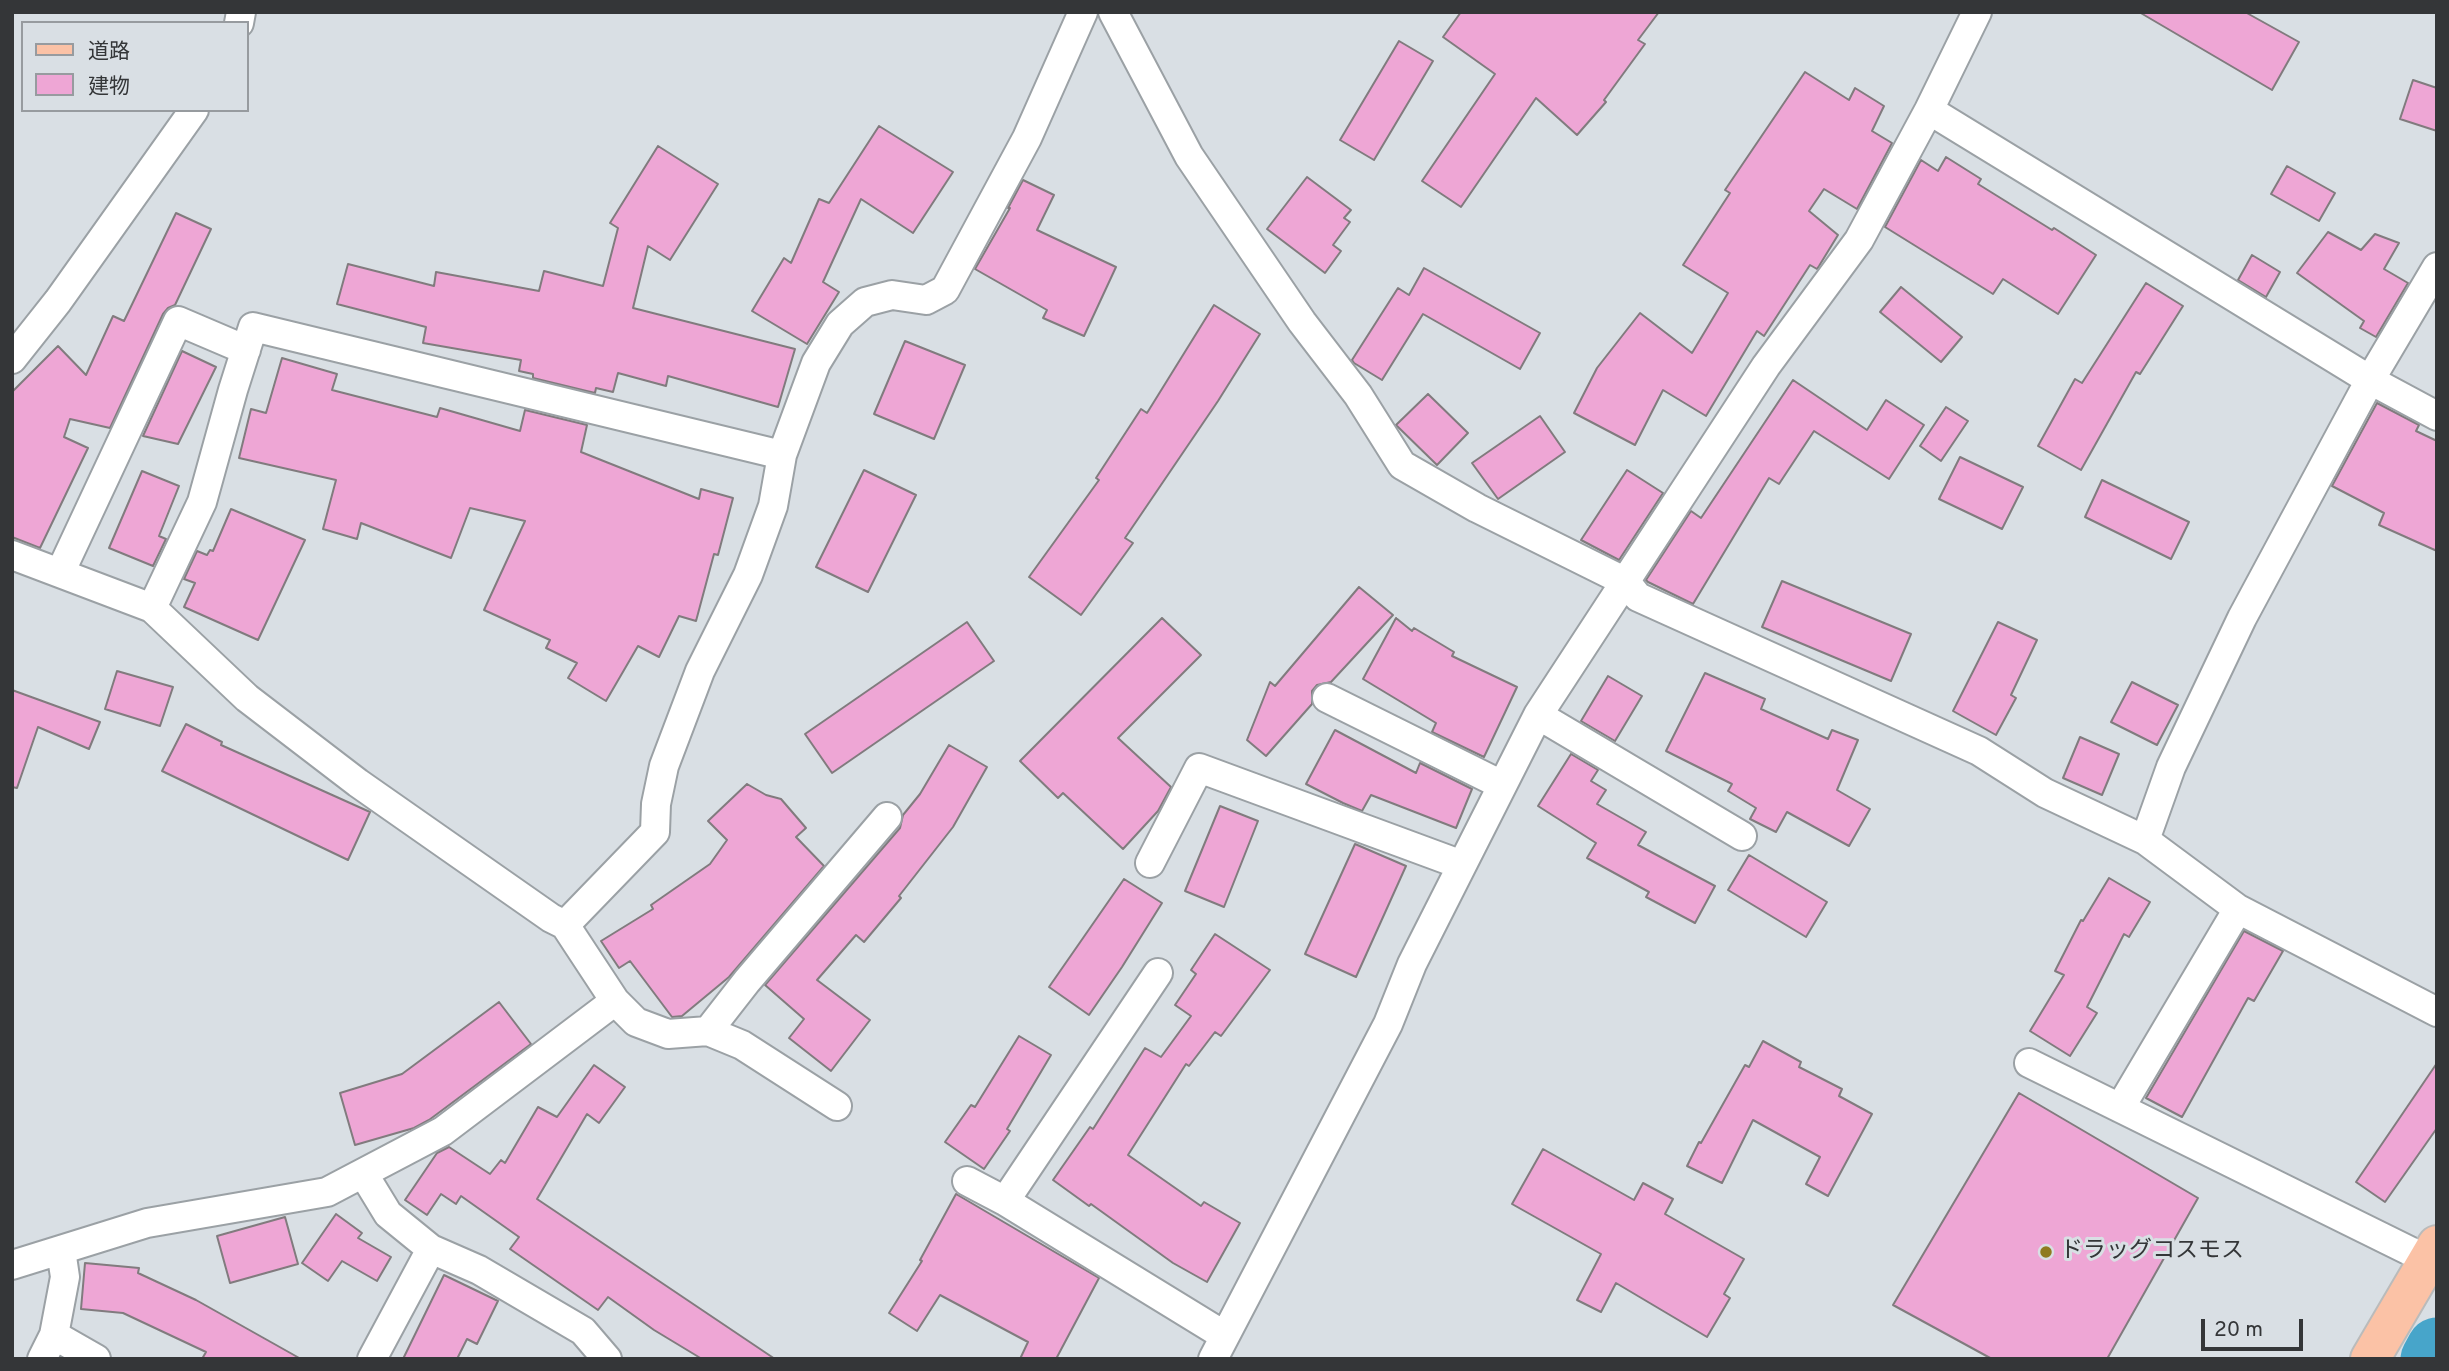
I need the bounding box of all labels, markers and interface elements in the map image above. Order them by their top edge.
legend [21,21,248,112]
text: 道路 [88,39,130,66]
text: 建物 [88,74,130,101]
place label: ドラッグコスモス [2060,1238,2244,1266]
marker: ドラッグコスモス [2038,1244,2054,1260]
scale bar [2204,1304,2306,1348]
text: 20 m [2214,1317,2263,1344]

